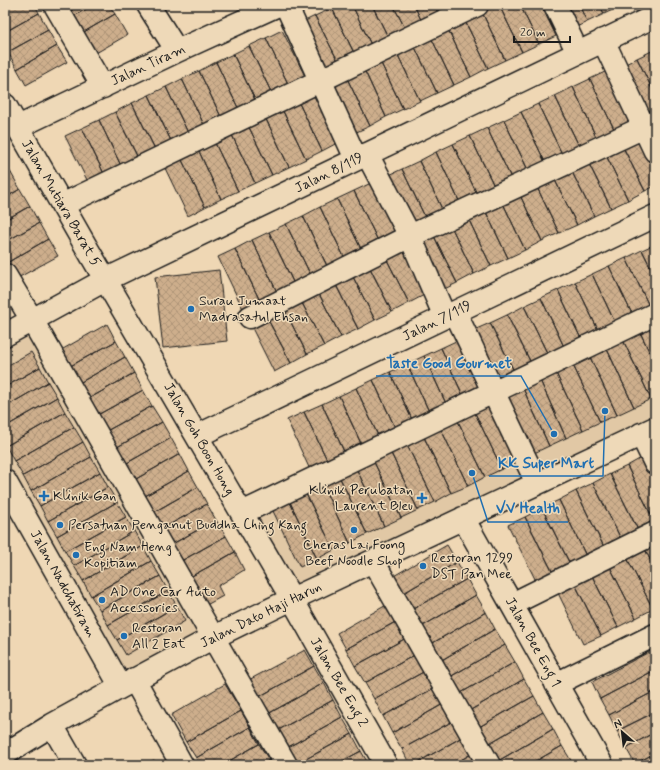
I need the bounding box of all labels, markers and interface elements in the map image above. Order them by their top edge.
scale bar [514,18,570,44]
text: 20 m [520,25,546,41]
street label: Jalan Tiram [108,40,188,90]
street label: Jalan Mutiara Barat 5 [17,136,105,270]
street label: Jalan 8/119 [292,149,366,197]
place label: Surau Jumaat Madrasatul Ehsan [199,292,308,326]
street label: Jalan 7/119 [400,297,474,345]
marker: Surau Jumaat Madrasatul Ehsan [186,304,196,314]
callout: Taste Good Gourmet [376,349,521,376]
text: Taste Good Gourmet [386,354,512,374]
street label: Jalan Goh Boon Hong [159,379,239,499]
callout: KK Super Mart [489,449,603,476]
text: KK Super Mart [498,454,594,474]
place label: Klinik Perubatan Laurent Bleu [309,481,413,515]
place label: Klinik Gan [53,487,116,505]
marker: Klinik Gan [38,490,50,502]
marker: Klinik Perubatan Laurent Bleu [416,492,428,504]
callout: VV Health [488,495,568,522]
text: VV Health [496,499,560,519]
place label: Persatuan Penganut Buddha Ching Kang [68,516,307,536]
marker: Persatuan Penganut Buddha Ching Kang [55,520,65,530]
marker: Cheras Lai Foong Beef Noodle Shop [349,525,359,535]
street label: Jalan Nadchatiram [26,527,100,641]
place label: Cheras Lai Foong Beef Noodle Shop [303,536,405,570]
place label: Eng Nam Heng Kopitiam [84,538,172,572]
place label: Restoran 1299 DST Pan Mee [431,549,513,583]
marker: Eng Nam Heng Kopitiam [71,550,81,560]
marker: Restoran 1299 DST Pan Mee [418,561,428,571]
street label: Jalan Dato Haji Harun [197,578,325,652]
place label: AD One Car Auto Accessories [110,583,216,617]
street label: Jalan Bee Eng 1 [499,594,565,691]
marker: AD One Car Auto Accessories [97,595,107,605]
place label: Restoran All 2 Eat [132,619,186,653]
marker: Restoran All 2 Eat [119,631,129,641]
street label: Jalan Bee Eng 2 [304,634,372,731]
north arrow [602,712,642,752]
text: N [611,716,624,732]

